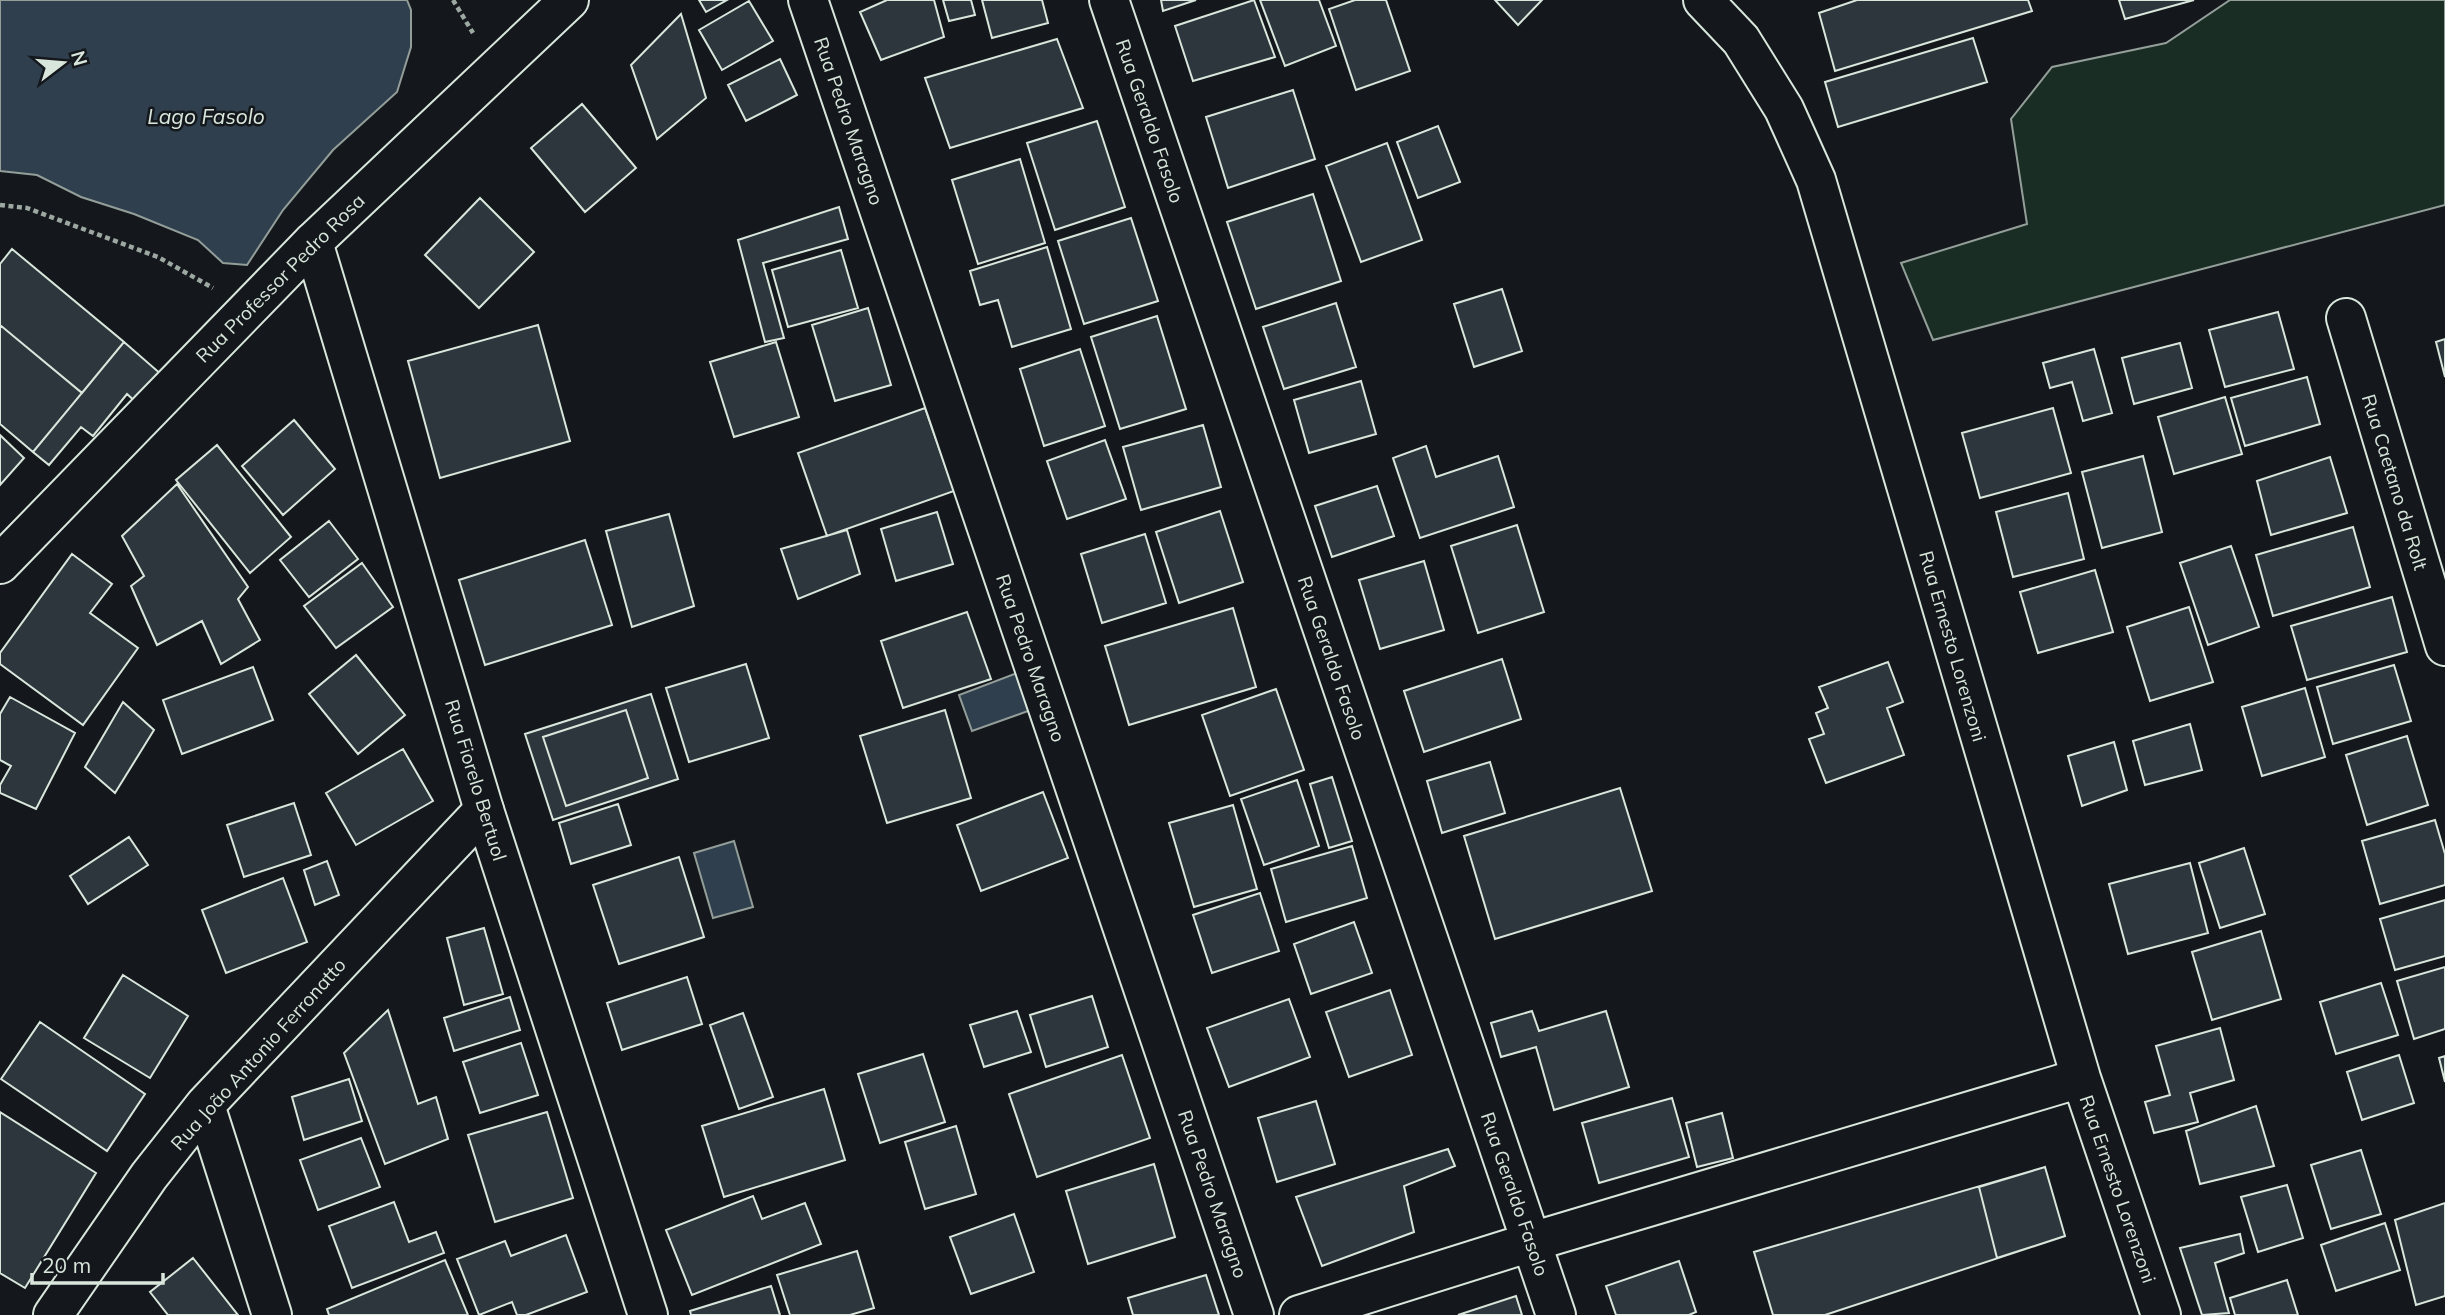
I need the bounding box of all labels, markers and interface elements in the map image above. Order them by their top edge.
north arrow [28,28,98,98]
street label: Rua Pedro Maragno [809,34,889,208]
street label: Rua Geraldo Fasolo [1111,36,1189,206]
text: N [66,48,93,69]
water label: Lago Fasolo [147,103,265,129]
street label: Rua Professor Pedro Rosa [191,189,369,367]
street label: Rua Caetano da Rolt [2357,391,2433,573]
street label: Rua Ernesto Lorenzoni [1914,548,1992,744]
street label: Rua Pedro Maragno [991,571,1071,745]
street label: Rua Geraldo Fasolo [1293,573,1371,743]
street label: Rua Fiorelo Bertuol [440,696,512,864]
street label: Rua João Antonio Ferronatto [165,953,351,1155]
street label: Rua Ernesto Lorenzoni [2075,1092,2161,1286]
street label: Rua Pedro Maragno [1173,1107,1253,1281]
street label: Rua Geraldo Fasolo [1476,1109,1554,1279]
scale bar [32,1242,163,1286]
text: 20 m [42,1252,91,1278]

